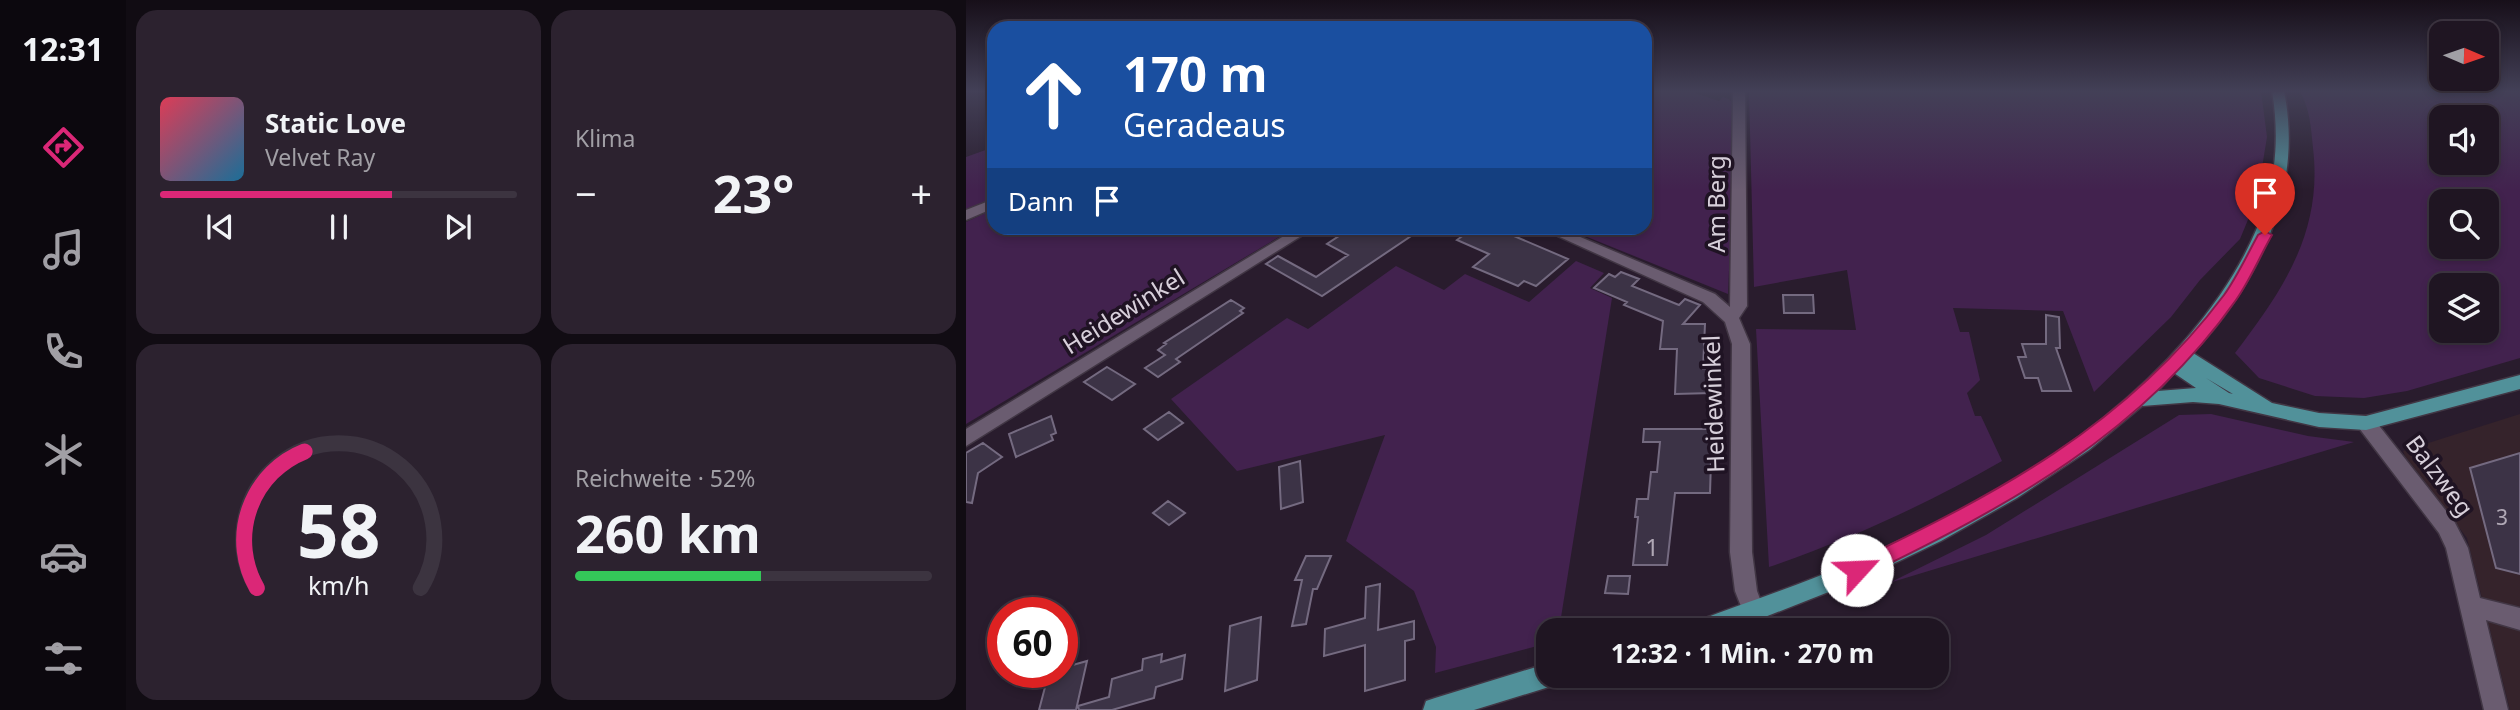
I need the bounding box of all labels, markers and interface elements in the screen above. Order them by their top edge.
north arrow [2429,21,2499,91]
map controls [2429,21,2499,343]
text: 12:31 [22,27,104,70]
text: 170 m [1123,40,1268,106]
icon: ahead [1008,49,1099,140]
text: Geradeaus [1123,103,1286,146]
text: Static Love [265,105,406,141]
button: sound [2429,105,2499,175]
text: Klima [575,122,636,154]
icon: directions [39,123,88,172]
text: Velvet Ray [265,141,375,173]
street label: Am Berg [1699,155,1732,253]
text: 23° [713,157,794,228]
pin [2235,163,2295,235]
text: − [575,167,597,219]
text: + [910,167,932,219]
icon: arrive [2246,174,2284,212]
icon: arrive [1088,182,1126,220]
text: Dann [1008,183,1074,219]
button: search [2429,189,2499,259]
icon: previous [201,208,239,246]
icon: pause [320,208,358,246]
icon: next [439,208,477,246]
icon: music [39,225,88,274]
street label: Heidewinkel [1056,260,1190,361]
button: layers [2429,273,2499,343]
icon: phone [39,327,88,376]
street label: Heidewinkel [1694,335,1731,473]
street label: Balzweg [2399,428,2482,522]
icon: climate [39,430,88,479]
text: Reichweite · 52% [575,462,755,494]
text: 58 [297,480,380,579]
text: 260 km [575,497,761,568]
house number: 3 [2496,503,2508,531]
house number: 1 [1645,530,1659,563]
icon: car [39,532,88,581]
position arrow [1820,533,1894,607]
text: km/h [308,568,369,602]
speed limit sign: 60 [987,597,1078,688]
icon: filters [39,634,88,683]
text: 12:32 · 1 Min. · 270 m [1611,635,1874,671]

